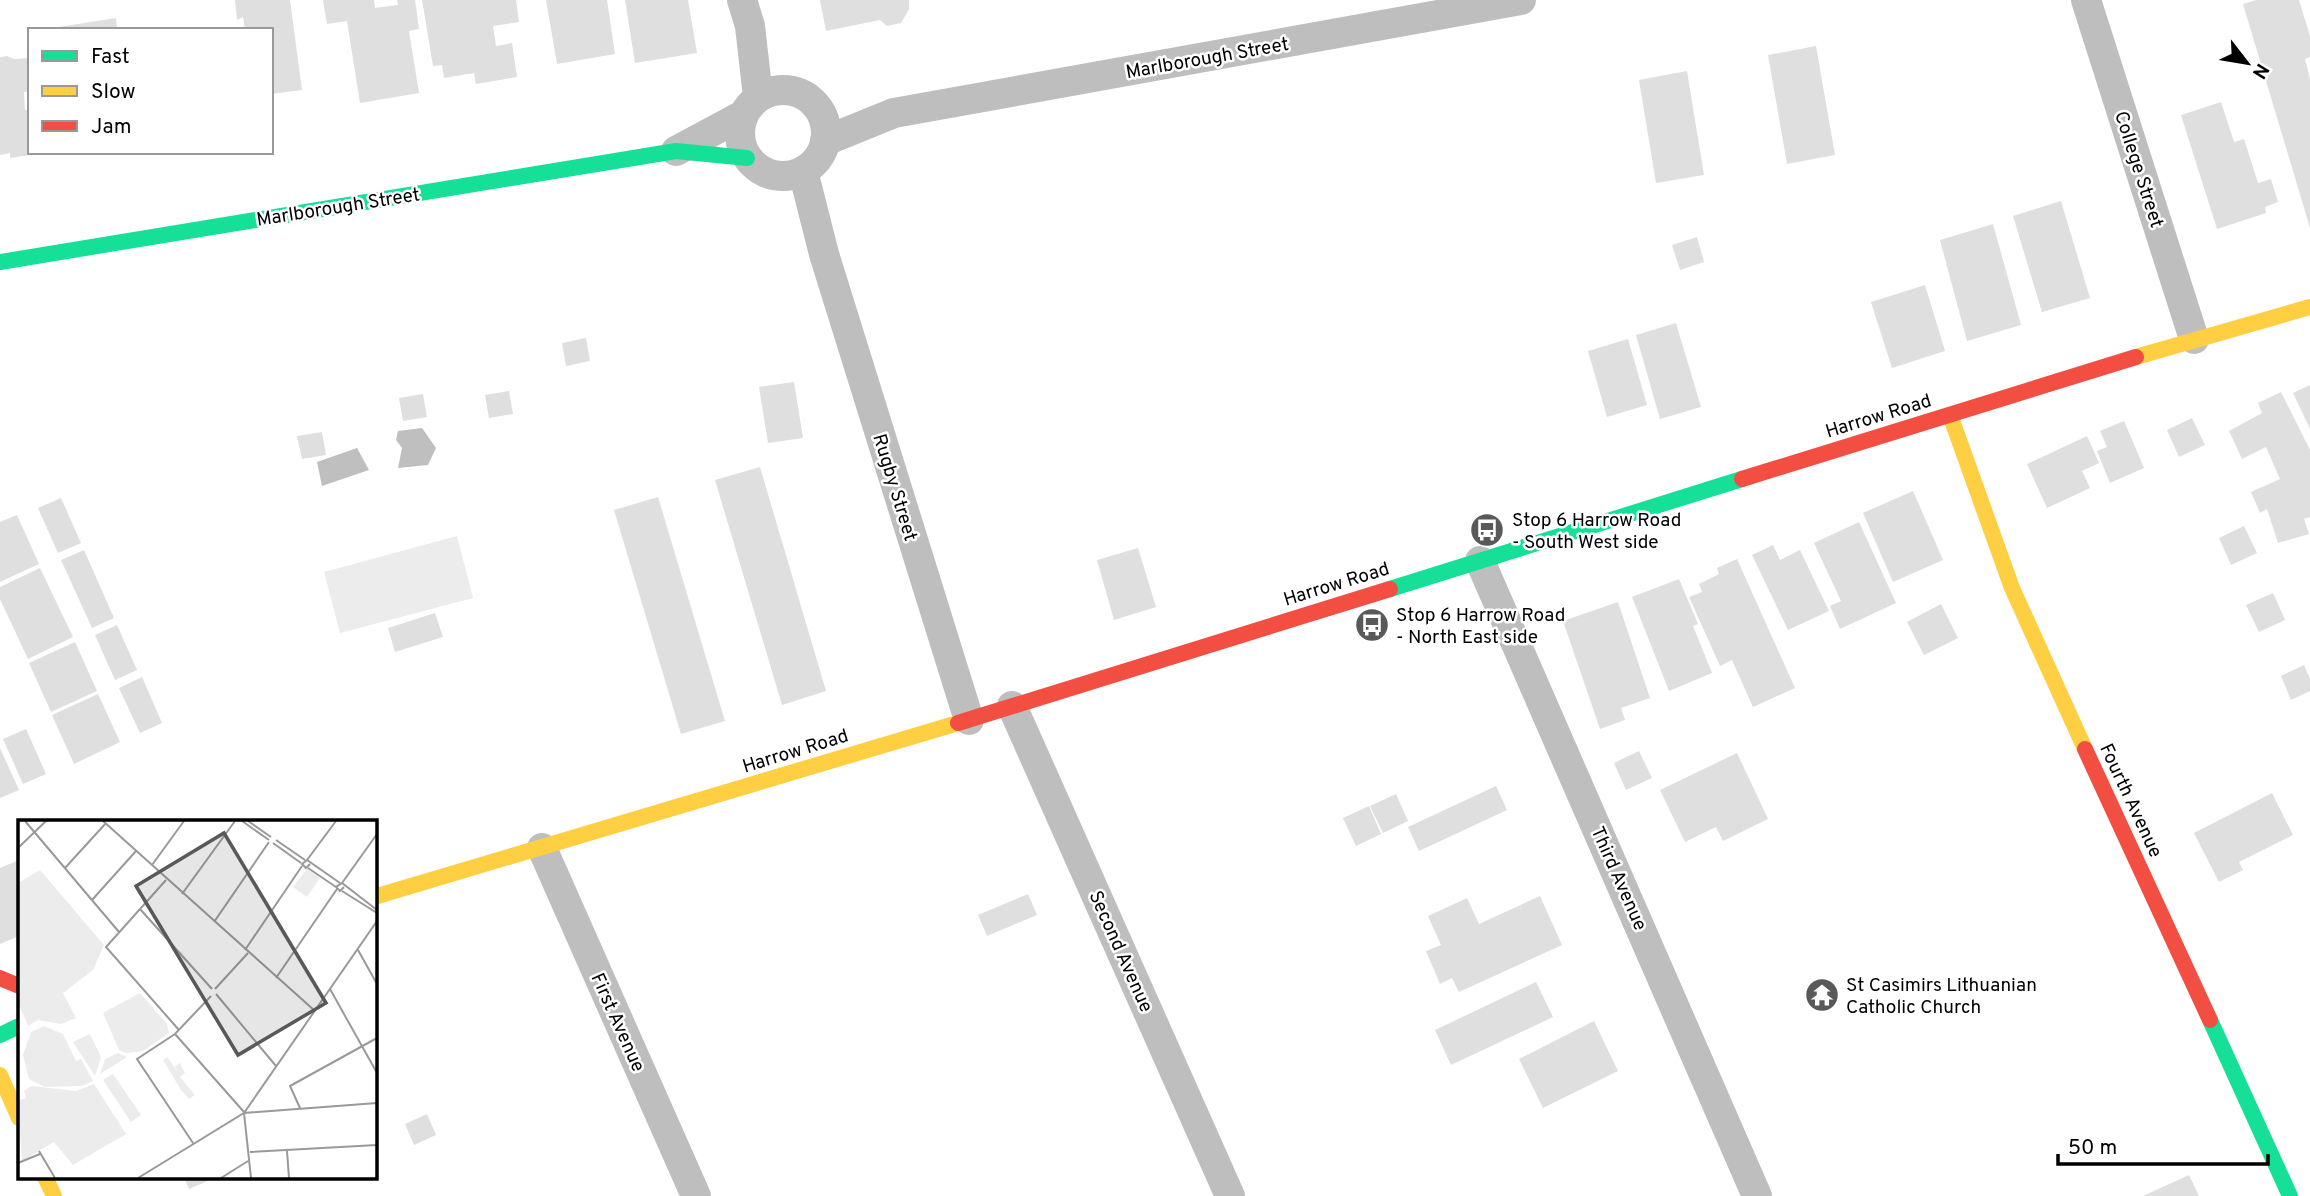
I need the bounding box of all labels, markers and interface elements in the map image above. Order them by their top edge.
legend [28,28,273,154]
north arrow [2212,28,2282,98]
street label: Marlborough Street [1124,33,1291,85]
text: Fast [91,44,130,71]
text: N [2246,59,2274,83]
text: Slow [91,79,136,106]
street label: College Street [2108,108,2168,231]
text: Jam [91,114,132,141]
street label: Marlborough Street [255,183,422,233]
street label: Harrow Road [1823,389,1935,444]
street label: Rugby Street [866,431,922,544]
place label: Stop 6 Harrow Road - South West side [1512,509,1681,555]
bus stop icon: Stop 6 Harrow Road - South West side [1468,511,1506,549]
street label: Harrow Road [1281,557,1393,612]
place label: Stop 6 Harrow Road - North East side [1396,604,1565,650]
bus stop icon: Stop 6 Harrow Road - North East side [1353,606,1391,644]
street label: Harrow Road [740,724,852,779]
street label: Fourth Avenue [2093,740,2167,862]
inset map [18,820,376,1178]
street label: Third Avenue [1585,823,1652,935]
street label: Second Avenue [1083,887,1158,1016]
street label: First Avenue [585,970,650,1076]
place label: St Casimirs Lithuanian Catholic Church [1846,974,2037,1020]
temple icon: St Casimirs Lithuanian Catholic Church [1803,976,1841,1014]
scale bar [2058,1122,2268,1166]
text: 50 m [2068,1135,2117,1162]

